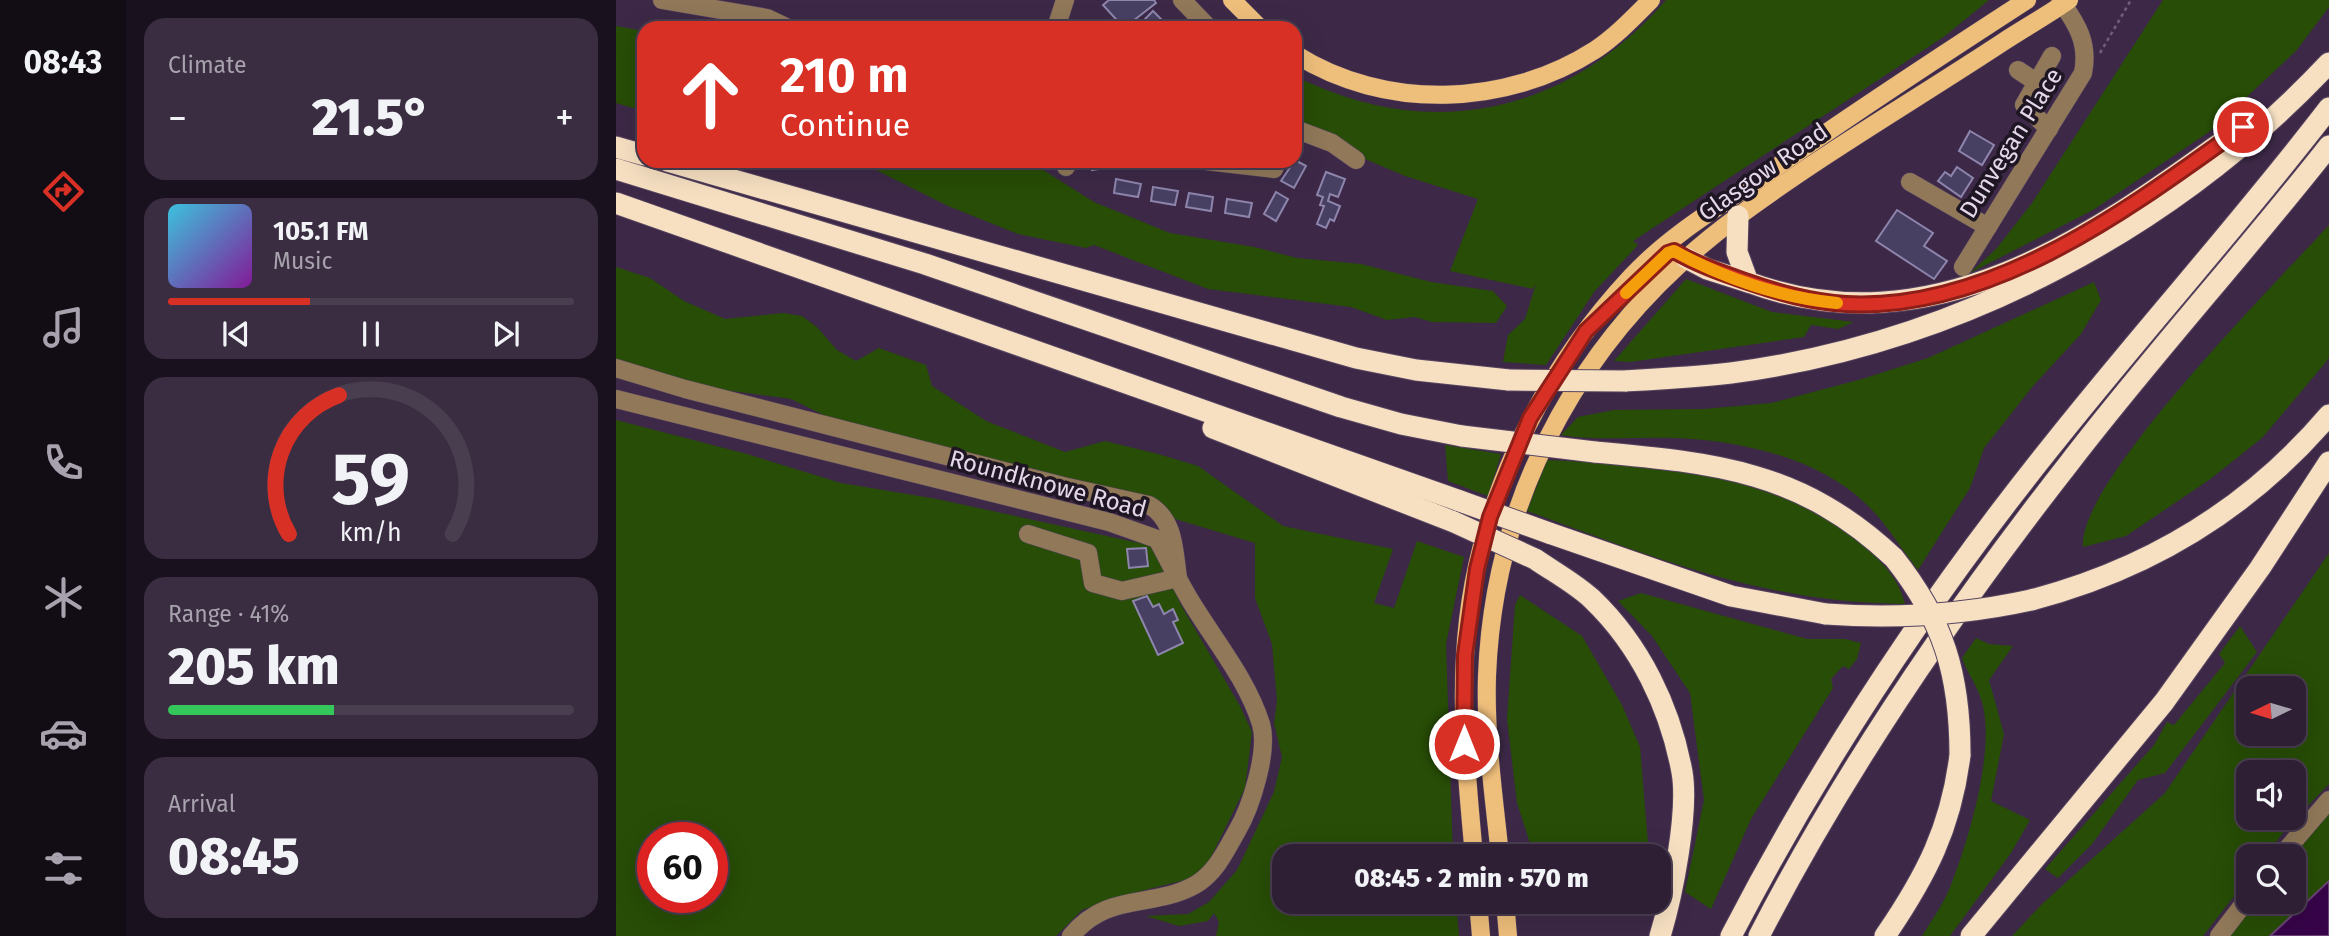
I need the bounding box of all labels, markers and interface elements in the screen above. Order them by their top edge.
text: 08:43 [23,43,103,81]
text: 210 m [780,46,909,105]
icon: ahead [665,49,756,140]
text: Climate [168,51,247,79]
street label: Dunvegan Place [1954,63,2068,223]
text: 21.5° [312,86,430,149]
text: − [168,95,187,141]
text: + [555,95,574,141]
pin [2213,97,2273,157]
text: Continue [780,106,910,144]
icon: arrive [2224,108,2262,146]
street label: Glasgow Road [1693,117,1833,227]
icon: directions [39,167,88,216]
text: 105.1 FM [273,216,369,247]
text: Music [273,247,333,275]
icon: music [39,303,88,352]
icon: previous [217,315,255,353]
icon: pause [352,315,390,353]
icon: next [487,315,525,353]
text: 59 [332,436,410,523]
icon: phone [39,438,88,487]
street label: Roundknowe Road [946,444,1150,524]
text: km/h [340,518,402,548]
icon: climate [39,573,88,622]
text: Range · 41% [168,600,289,628]
text: 205 km [168,635,339,698]
north arrow [2236,676,2306,746]
map controls [2236,676,2306,914]
position arrow [1427,707,1501,781]
icon: car [39,709,88,758]
button: sound [2236,760,2306,830]
text: Arrival [168,790,235,818]
speed limit sign: 60 [637,822,728,913]
text: 08:45 [168,825,300,888]
icon: filters [39,844,88,893]
button: search [2236,844,2306,914]
text: 08:45 · 2 min · 570 m [1354,863,1589,894]

